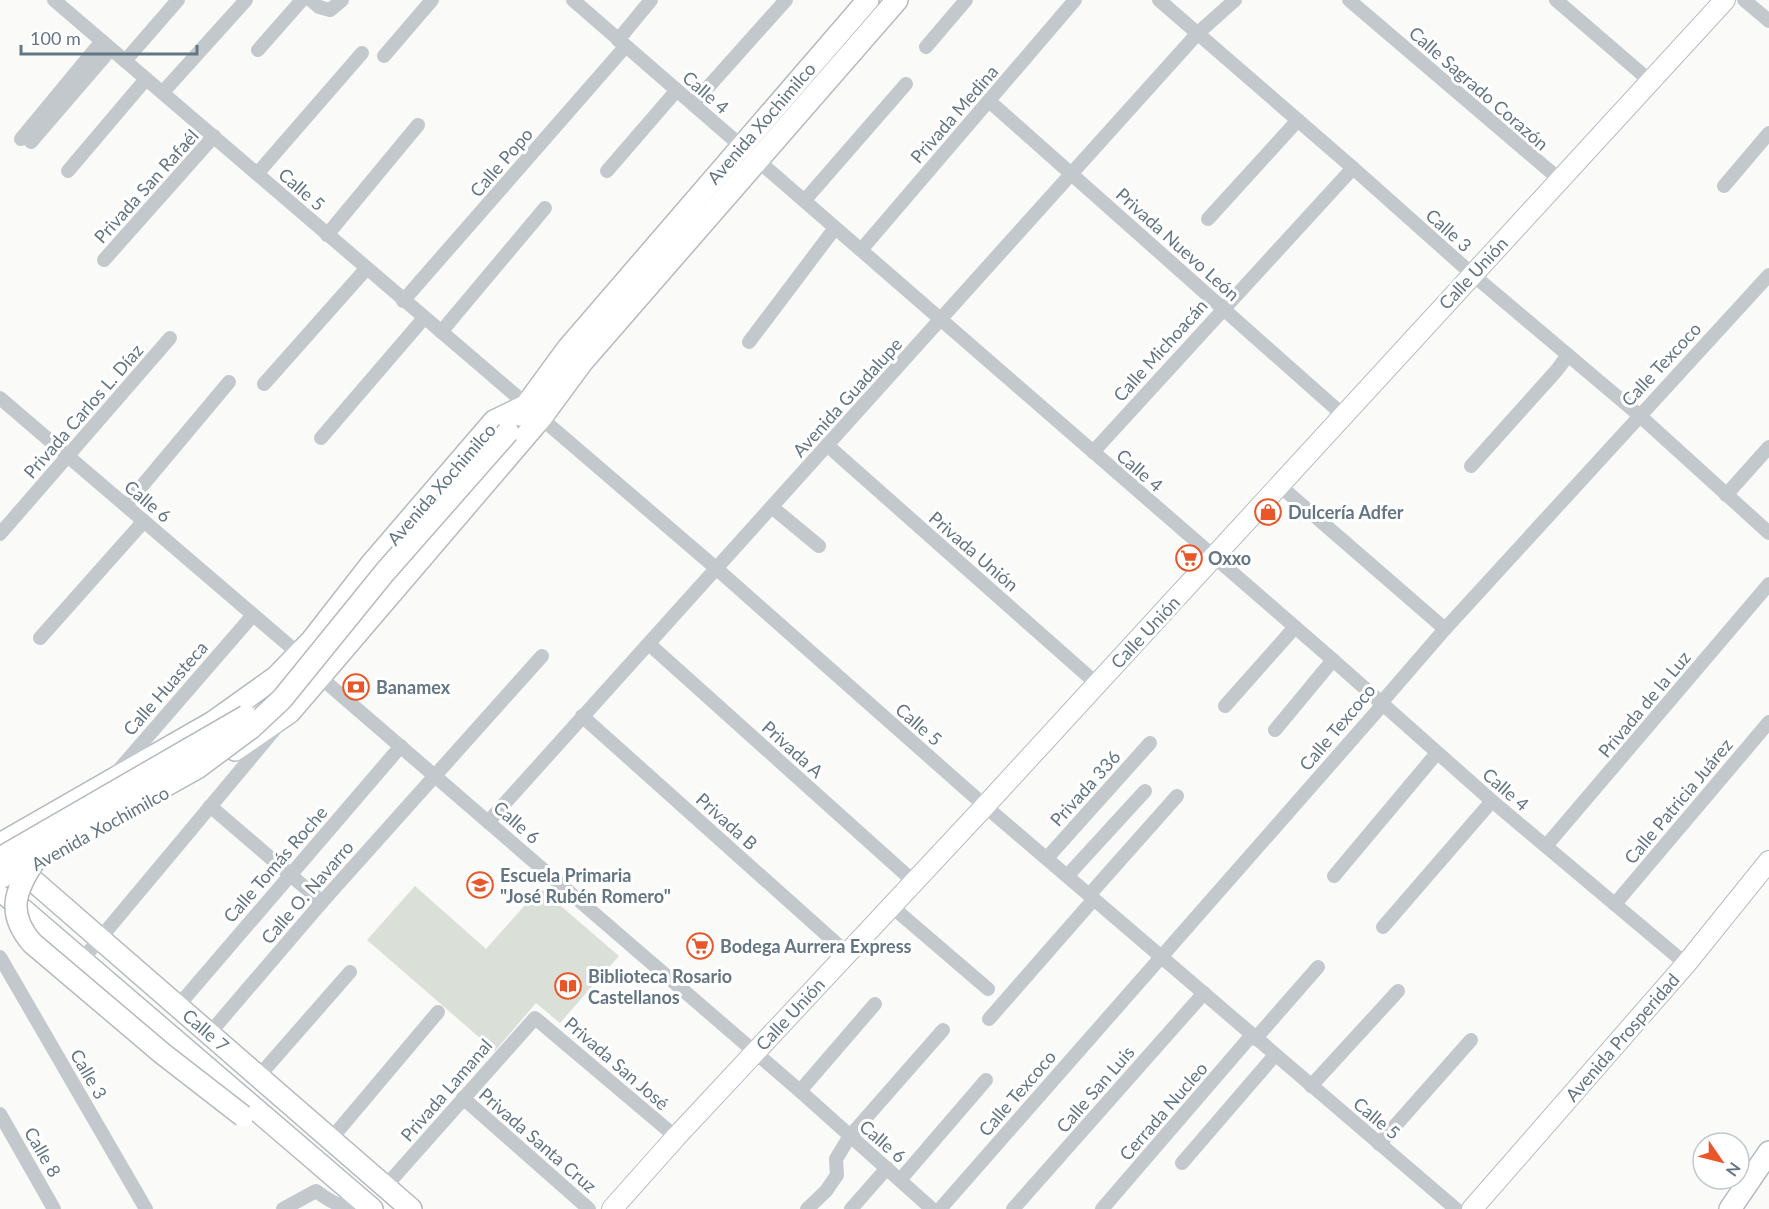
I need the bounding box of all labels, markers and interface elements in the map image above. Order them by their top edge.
scale bar [21,18,196,56]
street label: Calle Sagrado Corazón [1405,22,1553,154]
text: 100 m [30,27,81,49]
street label: Avenida Xochimilco [702,58,820,188]
street label: Privada Medina [906,61,1002,167]
street label: Calle 4 [678,66,734,118]
street label: Calle Popo [465,123,537,201]
street label: Privada San Rafaél [89,125,203,247]
street label: Calle 5 [274,163,330,215]
street label: Privada Nuevo León [1112,183,1244,305]
street label: Calle 3 [1422,204,1476,256]
street label: Calle Unión [1434,232,1512,314]
street label: Calle Michoacán [1108,294,1212,406]
street label: Calle Texcoco [1617,317,1705,411]
street label: Avenida Guadalupe [788,333,906,461]
street label: Privada Carlos L. Díaz [19,339,147,483]
street label: Avenida Xochimilco [382,419,500,549]
street label: Calle 4 [1112,444,1168,496]
street label: Calle 6 [120,475,176,527]
shop icon: Dulcería Adfer [1253,497,1283,527]
place label: Dulcería Adfer [1288,501,1404,523]
street label: Privada Unión [925,506,1023,596]
supermarket icon: Oxxo [1174,543,1204,573]
place label: Oxxo [1208,547,1251,569]
street label: Calle Unión [1106,591,1184,673]
street label: Calle Huasteca [118,636,212,740]
street label: Privada de la Luz [1593,646,1695,762]
bank icon: Banamex [341,672,371,702]
place label: Banamex [376,676,451,698]
street label: Calle Texcoco [1294,679,1380,775]
street label: Calle 5 [891,698,947,750]
street label: Privada A [758,716,829,783]
street label: Calle Patricia Juárez [1619,734,1737,868]
street label: Privada 336 [1045,746,1125,830]
street label: Calle 4 [1478,763,1534,815]
street label: Avenida Xochimilco [27,781,173,875]
street label: Privada B [692,788,762,854]
street label: Calle 6 [489,796,545,848]
street label: Calle Tomás Roche [219,801,331,927]
street label: Calle O. Navarro [256,836,358,948]
place label: Escuela Primaria "José Rubén Romero" [500,864,671,907]
school or university icon: Escuela Primaria "José Rubén Romero" [465,870,495,900]
supermarket icon: Bodega Aurrera Express [685,931,715,961]
place label: Bodega Aurrera Express [720,935,912,957]
place label: Biblioteca Rosario Castellanos [588,965,732,1008]
street label: Avenida Prosperidad [1560,968,1684,1106]
library icon: Biblioteca Rosario Castellanos [553,971,583,1001]
street label: Calle Unión [751,973,829,1055]
street label: Calle 7 [178,1004,234,1056]
street label: Privada San José [560,1012,674,1114]
street label: Privada Lamanal [396,1034,496,1146]
street label: Calle San Luis [1051,1041,1139,1137]
street label: Calle 3 [66,1045,112,1103]
street label: Calle Texcoco [974,1046,1060,1140]
street label: Cerrada Nucleo [1114,1057,1212,1165]
street label: Privada Santa Cruz [475,1083,601,1197]
street label: Calle 5 [1349,1092,1405,1144]
street label: Calle 6 [855,1115,911,1167]
street label: Calle 8 [20,1123,66,1181]
north arrow [1691,1131,1751,1191]
text: N [1722,1159,1745,1180]

